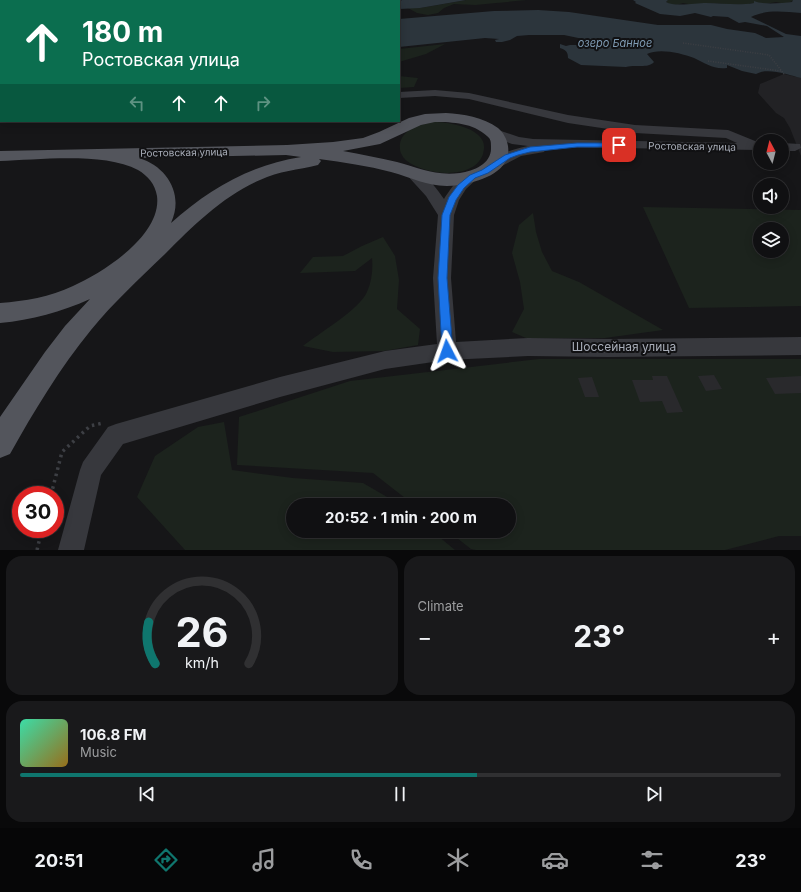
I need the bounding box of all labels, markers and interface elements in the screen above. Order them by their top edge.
text: 180 m [82,15,163,49]
icon: ahead [16,16,68,68]
water label: озеро Банное [578,36,652,50]
text: Ростовская улица [82,49,240,70]
icon: left [126,92,148,114]
icon: ahead [168,92,190,114]
icon: ahead [210,92,232,114]
icon: right [252,92,274,114]
pin [602,128,636,162]
icon: arrive [608,134,630,156]
north arrow [753,134,789,170]
map controls [753,134,789,258]
street label: Ростовская улица [648,139,736,153]
street label: Ростовская улица [140,145,228,159]
button: sound [753,178,789,214]
button: layers [753,222,789,258]
position arrow [426,330,468,372]
street label: Шоссейная улица [572,339,676,354]
speed limit sign: 30 [12,486,64,538]
text: 20:52 · 1 min · 200 m [325,508,477,527]
text: Climate [418,598,464,614]
text: 26 [175,606,228,656]
text: 23° [573,618,625,654]
text: − [418,624,432,650]
text: + [766,624,781,650]
text: km/h [185,653,219,670]
text: 106.8 FM [80,725,147,744]
text: Music [80,744,117,760]
icon: previous [136,783,158,805]
icon: pause [389,783,411,805]
icon: next [643,783,665,805]
icon: directions [152,846,180,874]
icon: music [250,846,278,874]
icon: phone [347,846,375,874]
icon: climate [444,846,472,874]
icon: car [541,846,569,874]
icon: filters [638,846,666,874]
text: 20:51 [35,850,83,871]
text: 23° [735,850,766,871]

